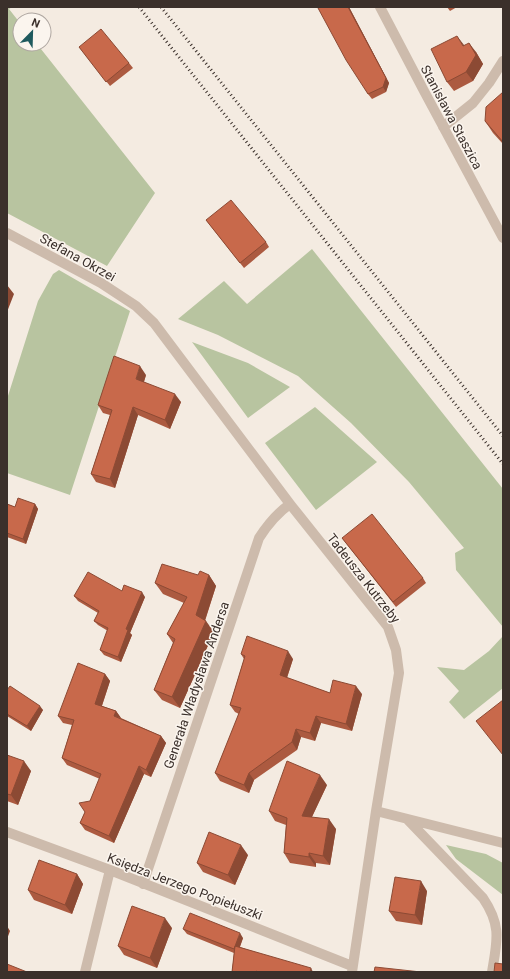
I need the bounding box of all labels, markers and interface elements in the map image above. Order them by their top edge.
north arrow [12,12,52,52]
text: N [30,16,42,31]
street label: Stanisława Staszica [418,63,485,172]
street label: Stefana Okrzei [37,230,118,284]
street label: Tadeusza Kutrzeby [324,531,403,626]
street label: Generała Władysława Andersa [161,600,232,771]
street label: Księdza Jerzego Popiełuszki [105,850,265,923]

